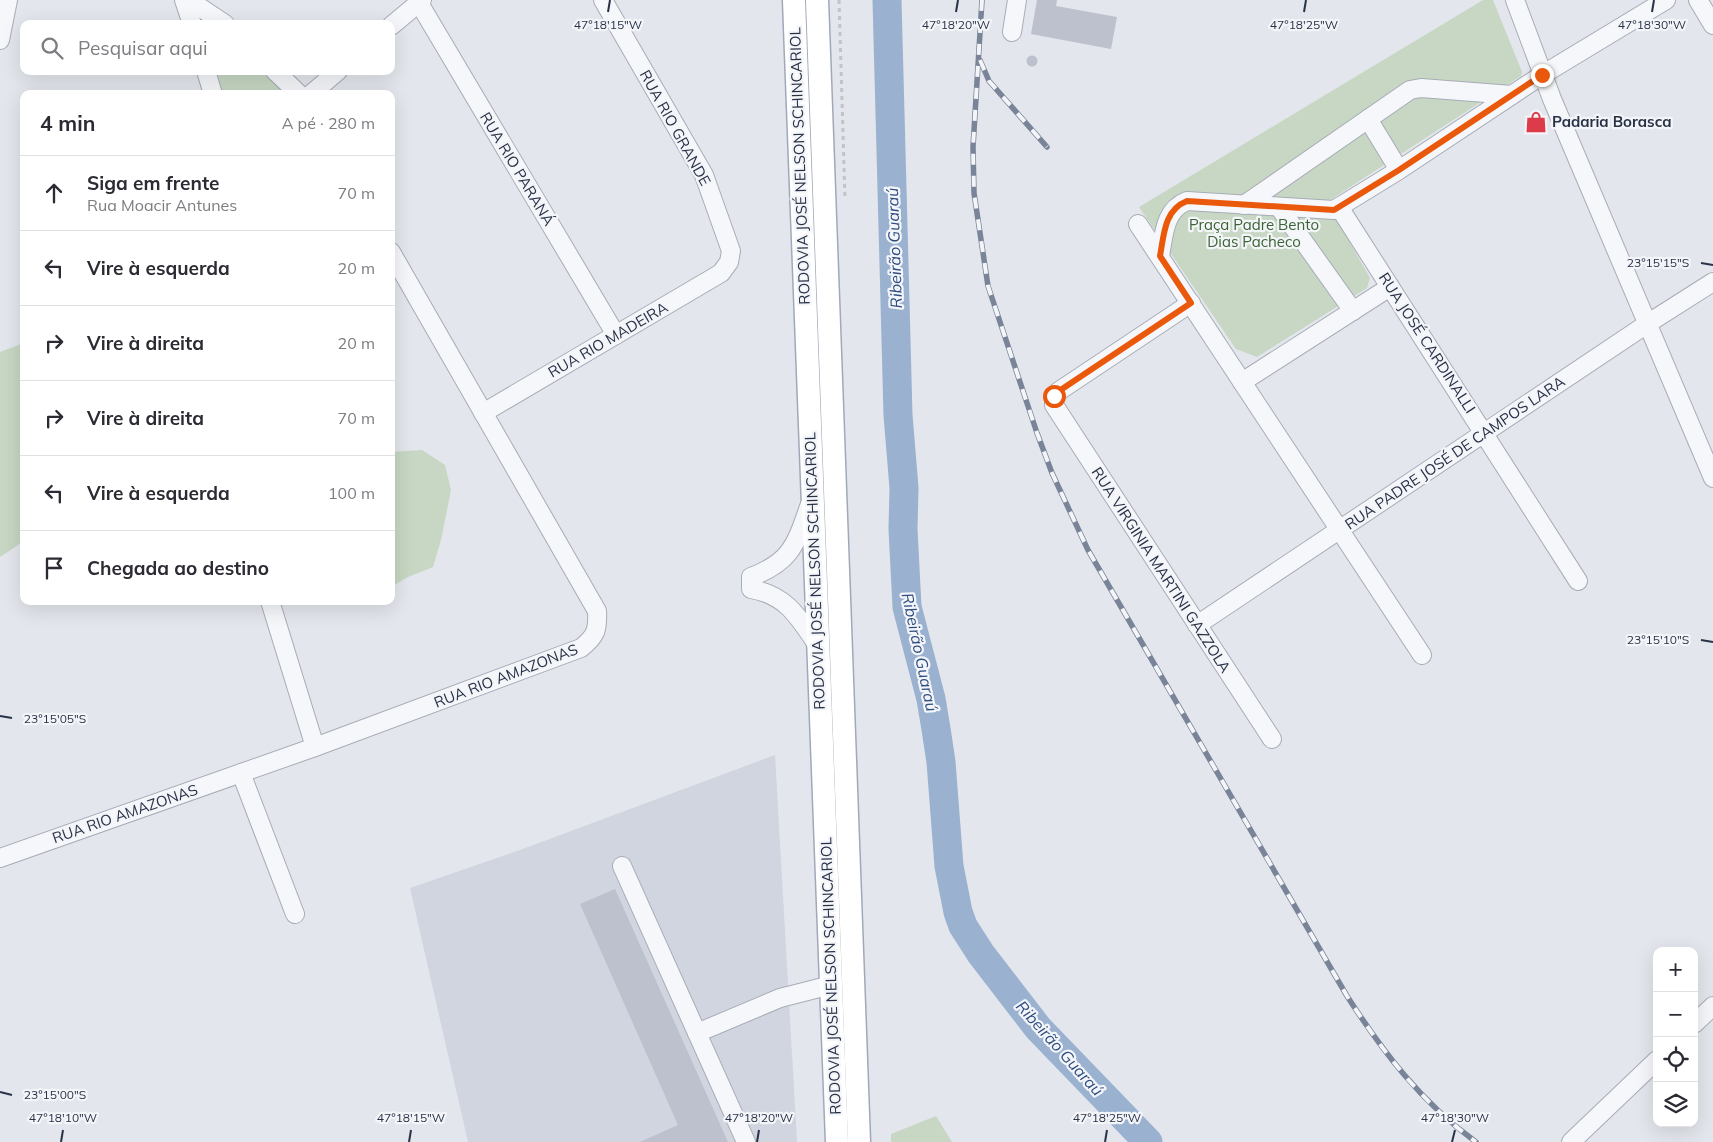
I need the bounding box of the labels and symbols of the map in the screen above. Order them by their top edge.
text: 47°18'15"W [574,17,642,32]
text: 47°18'20"W [922,17,990,32]
text: 47°18'25"W [1270,17,1338,32]
text: 47°18'30"W [1618,17,1686,32]
street label: RODOVIA JOSÉ NELSON SCHINCARIOL [785,27,814,305]
route end [1531,64,1554,87]
street label: RUA RIO GRANDE [636,67,715,189]
street label: RUA RIO PARANÁ [476,109,559,229]
shop icon: Padaria Borasca [1523,109,1549,135]
place label: Padaria Borasca [1552,112,1671,131]
water label: Ribeirão Guaraú [882,187,906,309]
park label: Praça Padre Bento Dias Pacheco [1189,215,1319,251]
text: 23°15'15"S [1627,255,1689,270]
street label: RUA JOSÉ CARDINALLI [1375,269,1480,417]
street label: RUA RIO MADEIRA [545,298,671,382]
street label: RUA PADRE JOSÉ DE CAMPOS LARA [1341,372,1568,534]
route start [1043,385,1066,408]
street label: RODOVIA JOSÉ NELSON SCHINCARIOL [800,432,829,710]
street label: RUA VIRGINIA MARTINI GAZZOLA [1088,463,1235,676]
water label: Ribeirão Guaraú [898,591,942,713]
text: 23°15'10"S [1627,632,1689,647]
street label: RUA RIO AMAZONAS [431,639,580,712]
text: 23°15'05"S [24,711,86,726]
street label: RUA RIO AMAZONAS [50,780,200,847]
street label: RODOVIA JOSÉ NELSON SCHINCARIOL [816,837,845,1115]
water label: Ribeirão Guaraú [1012,996,1108,1100]
text: 23°15'00"S [24,1087,86,1102]
text: 47°18'10"W [29,1110,97,1125]
text: 47°18'15"W [377,1110,445,1125]
text: 47°18'20"W [725,1110,793,1125]
text: 47°18'25"W [1073,1110,1141,1125]
text: 47°18'30"W [1421,1110,1489,1125]

